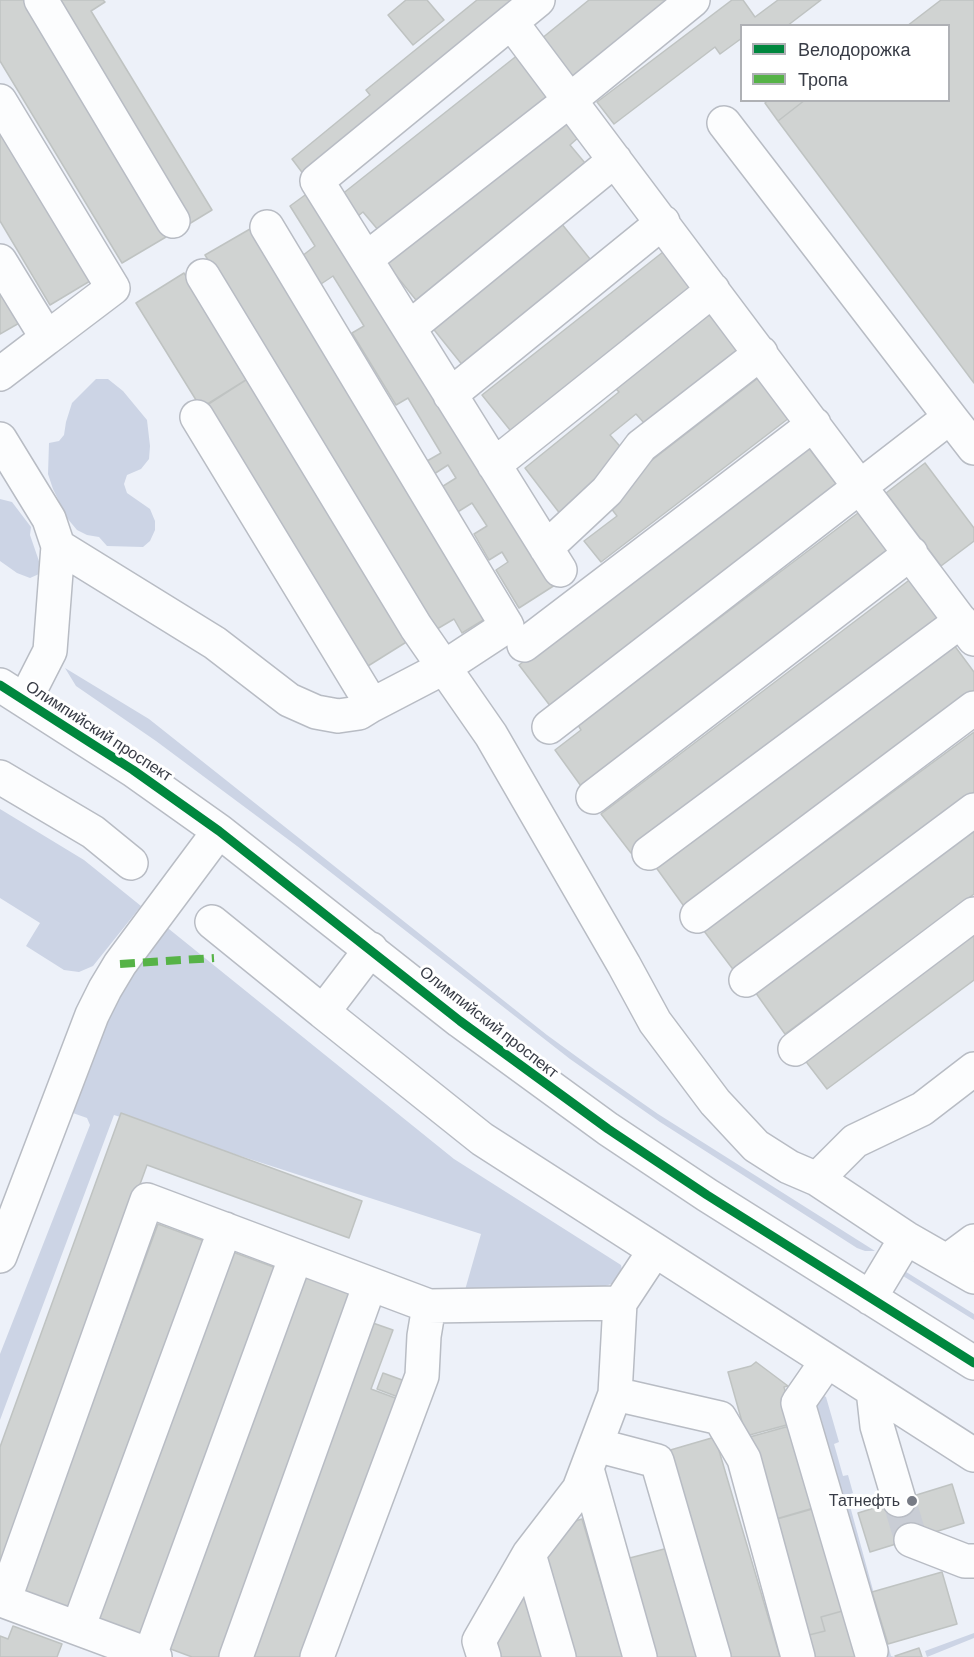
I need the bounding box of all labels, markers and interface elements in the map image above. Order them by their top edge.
legend [740,24,950,102]
text: Велодорожка [798,38,910,60]
text: Тропа [798,68,848,90]
street label: Олимпийский проспект [22,676,176,786]
street label: Олимпийский проспект [416,962,562,1082]
place label: Татнефть [829,1491,900,1511]
marker: Татнефть [905,1494,919,1508]

